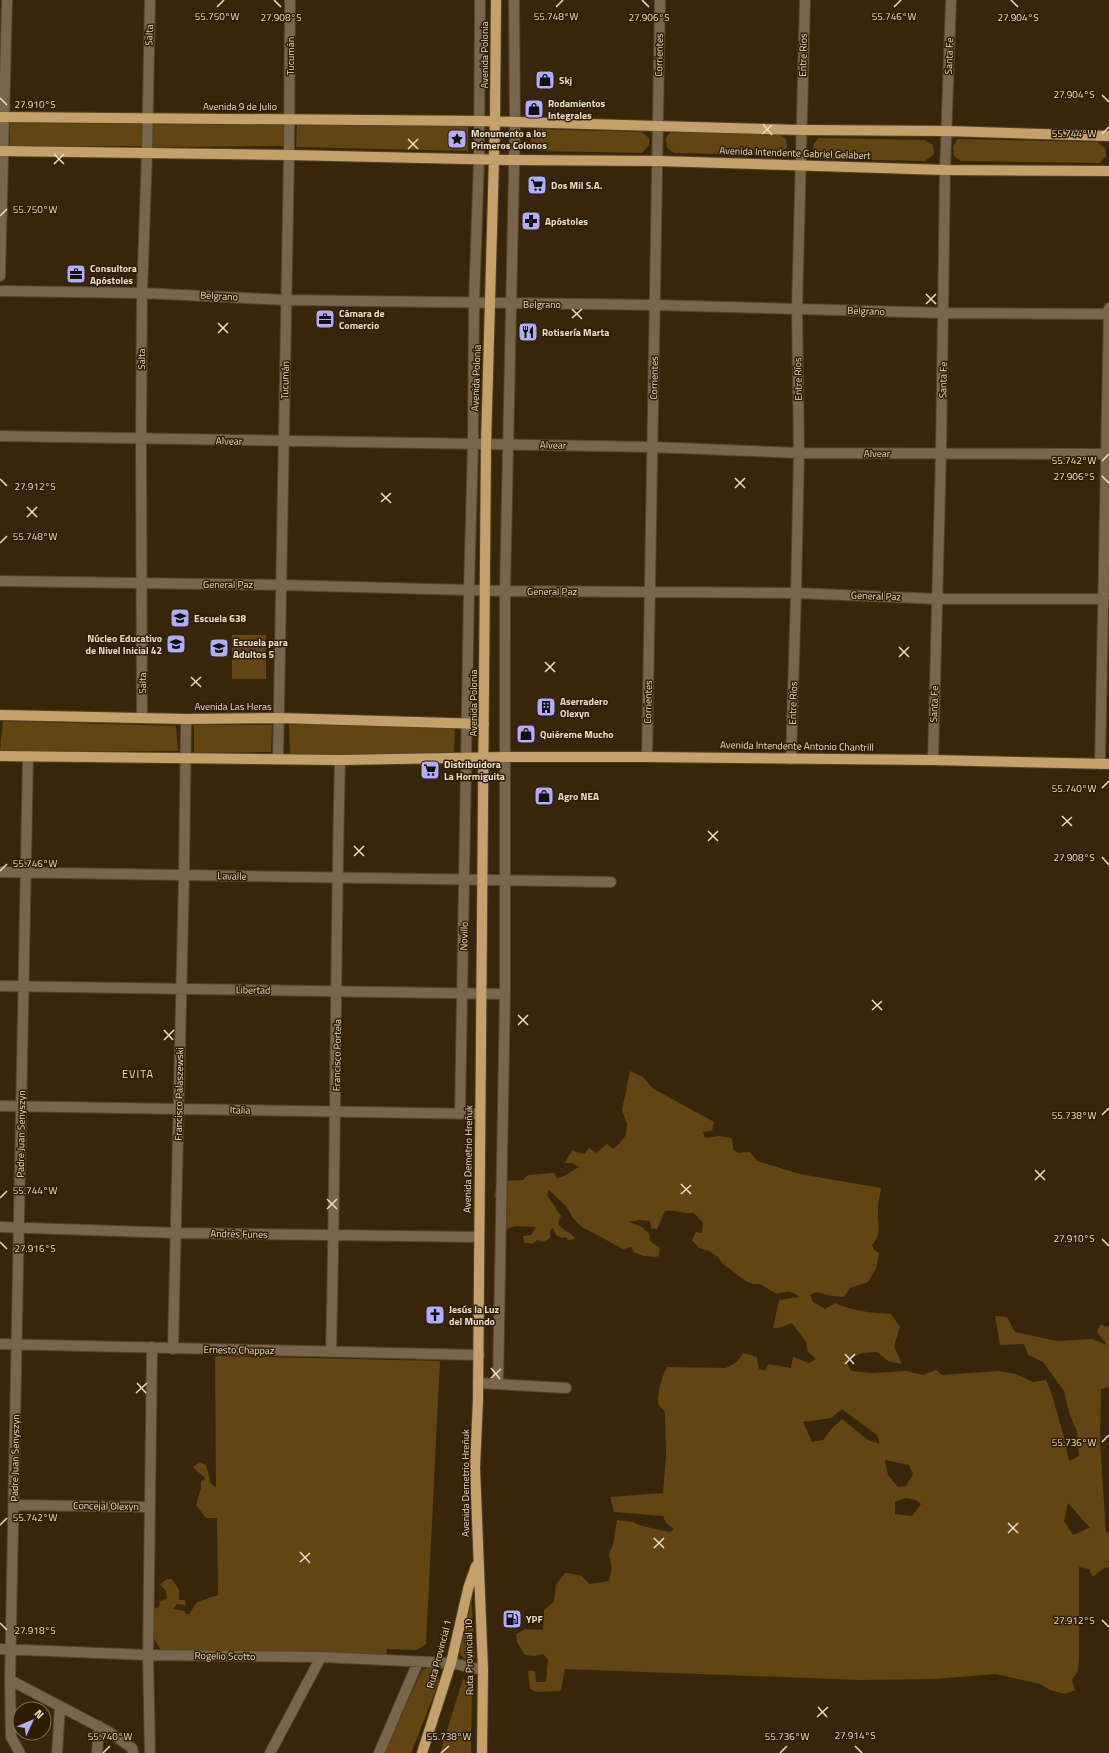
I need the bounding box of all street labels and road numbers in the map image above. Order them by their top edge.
street label: Avenida Polonia [477,22,492,88]
street label: Salta [141,24,157,46]
street label: Corrientes [651,33,667,77]
street label: Entre Ríos [795,33,811,77]
street label: Tucumán [283,37,298,75]
street label: Santa Fe [941,37,957,75]
street label: Avenida 9 de Julio [203,99,277,114]
street label: Avenida Intendente Gabriel Gelabert [719,143,871,163]
street label: Belgrano [200,288,238,304]
street label: Belgrano [523,297,561,312]
street label: Belgrano [847,303,885,319]
street label: Avenida Polonia [467,344,485,412]
street label: Salta [134,348,149,370]
street label: Corrientes [646,356,662,400]
street label: Entre Ríos [790,357,806,401]
street label: Tucumán [277,361,293,399]
street label: Santa Fe [935,362,951,398]
street label: Alvear [216,433,243,449]
street label: Alvear [540,437,567,453]
street label: Alvear [864,446,891,461]
street label: General Paz [203,577,253,592]
street label: General Paz [527,584,577,599]
street label: General Paz [851,588,902,604]
street label: Avenida Polonia [466,670,481,736]
street label: Salta [135,672,150,694]
street label: Corrientes [640,680,656,724]
street label: Entre Ríos [785,681,801,725]
street label: Santa Fe [926,685,942,723]
street label: Avenida Las Heras [194,699,272,714]
street label: Avenida Intendente Antonio Chantrill [720,737,874,755]
street label: Lavalle [217,868,247,884]
street label: Novillo [456,921,472,951]
street label: Libertad [236,982,270,998]
street label: Francisco Portela [329,1019,345,1091]
street label: Francisco Palaszewski [171,1047,187,1141]
street label: Padre Juan Senyszyn [13,1090,29,1178]
street label: Italia [230,1102,250,1118]
street label: Avenida Demetrio Hreñuk [460,1105,476,1213]
street label: Andrés Funes [210,1226,268,1242]
street label: Ernesto Chappaz [203,1342,275,1358]
street label: Padre Juan Senyszyn [7,1414,23,1502]
street label: Avenida Demetrio Hreñuk [458,1429,473,1537]
street label: Concejal Olexyn [73,1498,139,1514]
street label: Ruta Provincial 1 [423,1618,455,1690]
street label: Ruta Provincial 10 [461,1618,477,1695]
street label: Rogelio Scotto [194,1648,256,1664]

